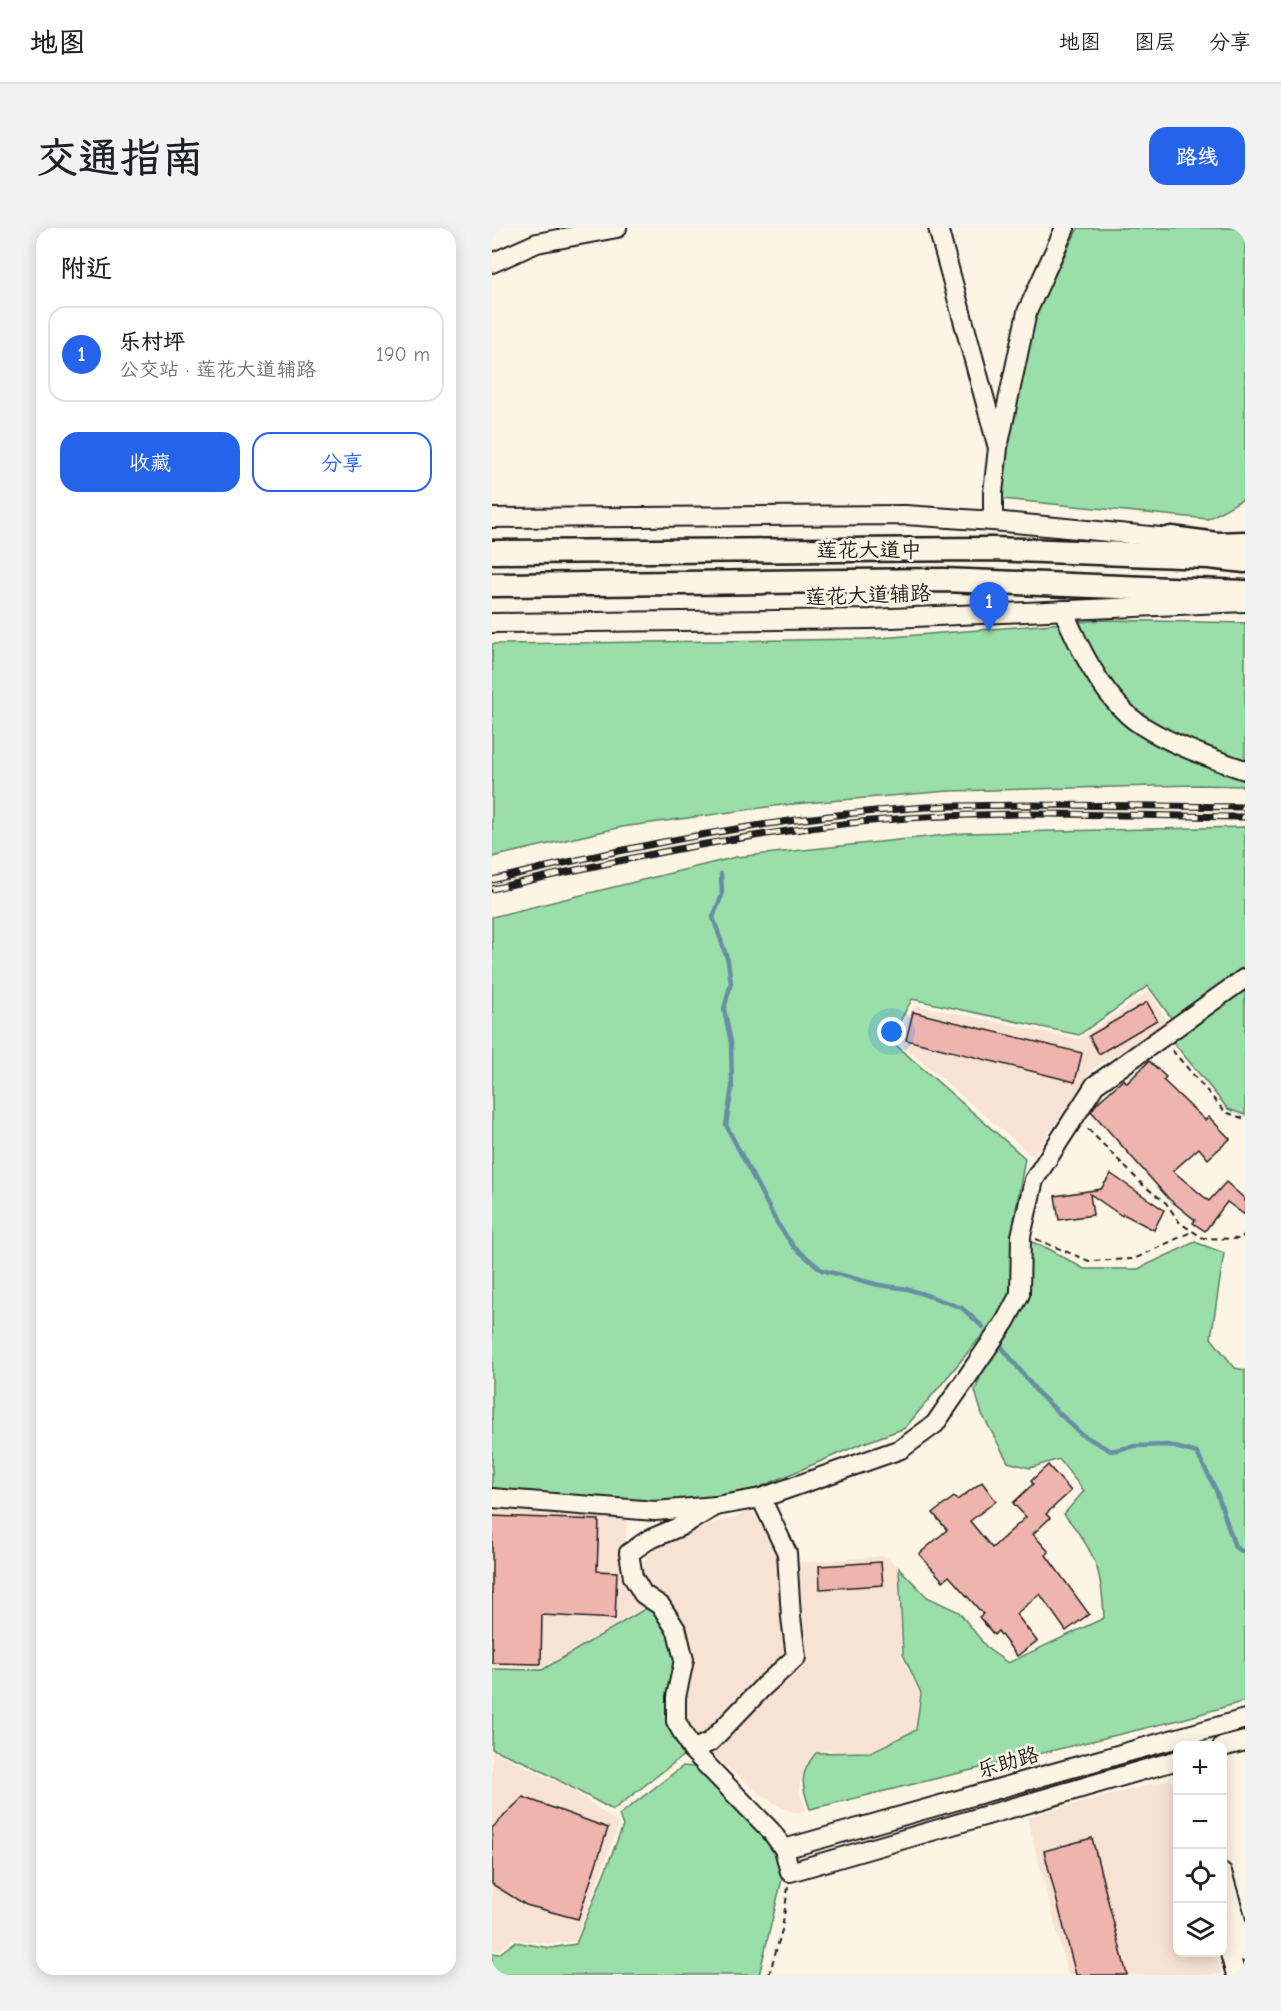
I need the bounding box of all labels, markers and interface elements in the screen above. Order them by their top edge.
text: 地图 [30,27,86,59]
text: 地图 [1059,30,1101,54]
text: 图层 [1134,30,1176,54]
text: 分享 [1209,30,1251,54]
button: 路线 [1149,127,1245,185]
text: 交通指南 [36,134,204,183]
text: 附近 [60,254,112,284]
text: 乐村坪 [119,329,185,355]
text: 1 [78,343,85,366]
text: 190 m [376,343,430,366]
text: 公交站 · 莲花大道辅路 [119,358,316,381]
button: 收藏 [60,432,240,492]
button: 分享 [252,432,432,492]
street label: 莲花大道中 [817,538,922,562]
street label: 莲花大道辅路 [805,581,931,609]
pin: 1 [970,582,1008,632]
your location [877,1017,906,1046]
map controls [1173,1741,1227,1957]
button: + [1173,1741,1227,1795]
street label: 乐助路 [974,1742,1042,1782]
button: − [1173,1795,1227,1849]
button: locate [1173,1849,1227,1903]
button: layers [1173,1903,1227,1957]

